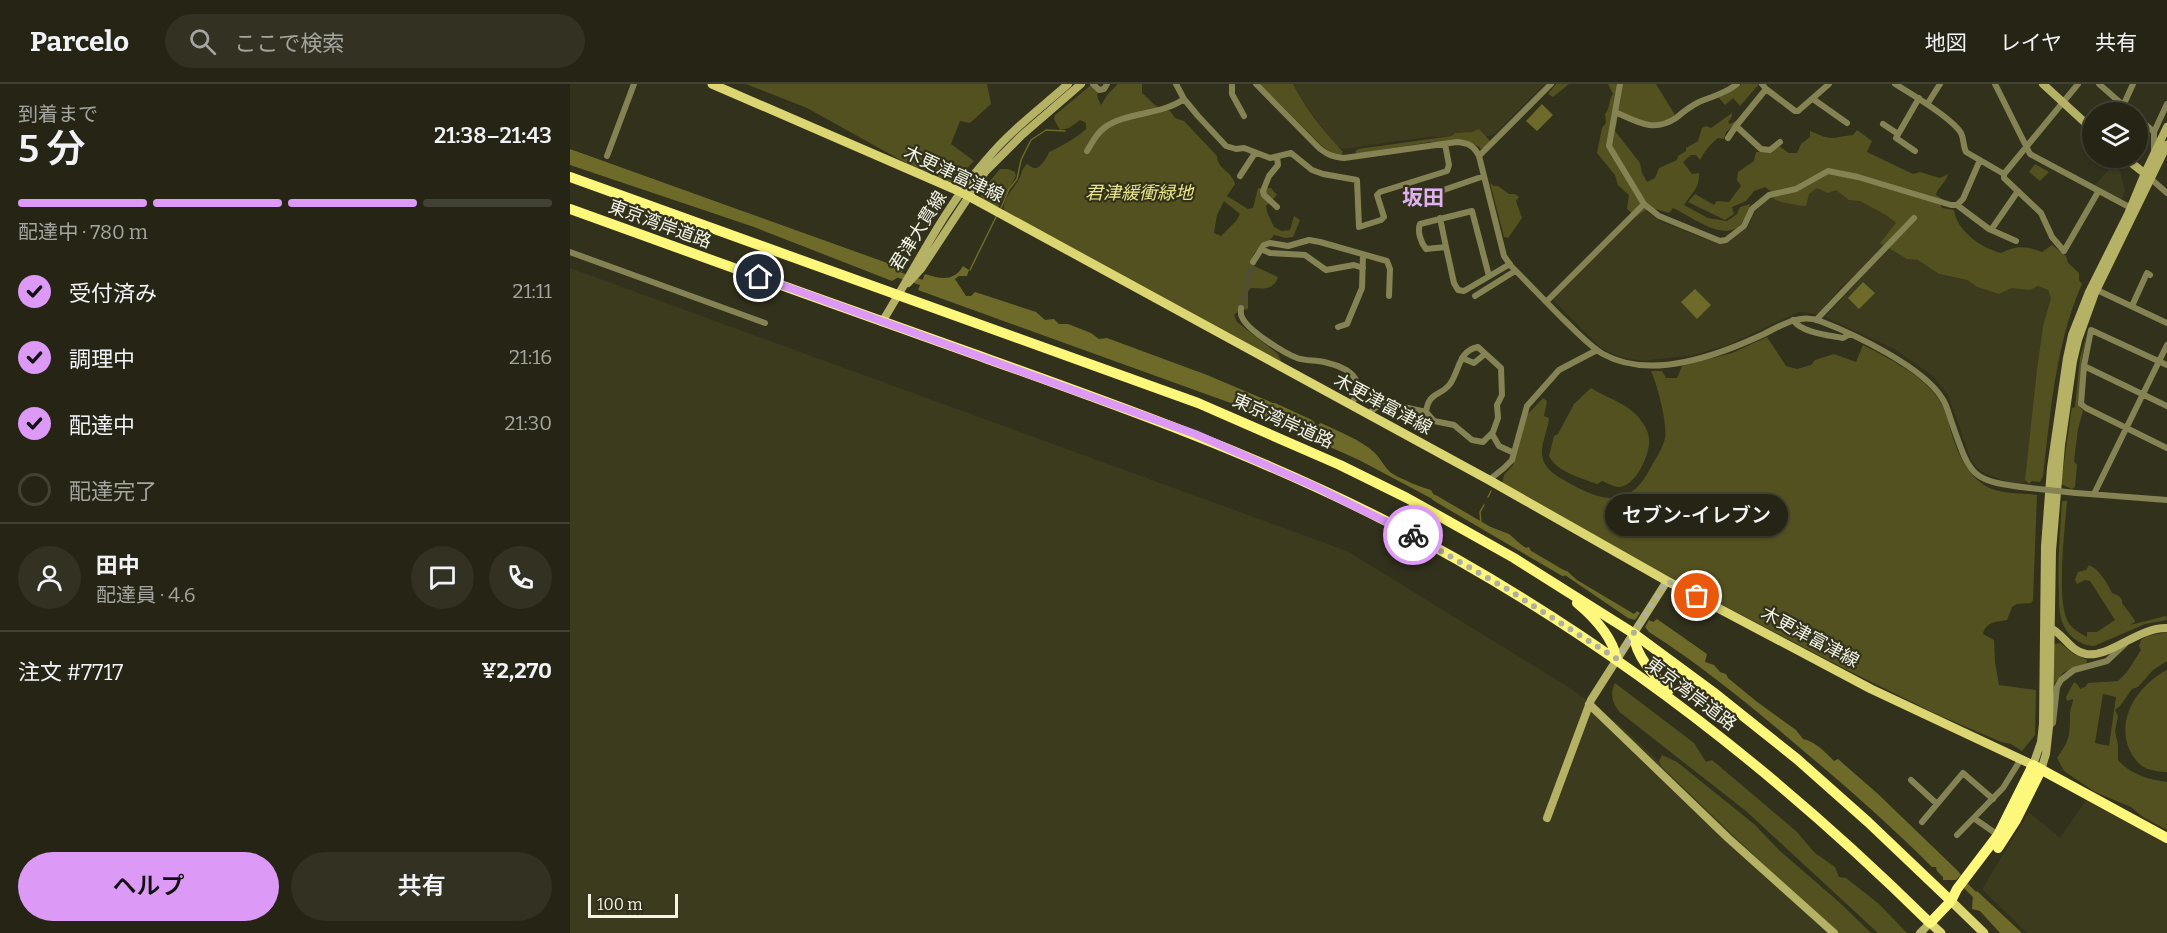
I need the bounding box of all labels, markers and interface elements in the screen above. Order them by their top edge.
search box [165,14,585,68]
text: Parcelo [30,25,129,58]
icon: search [186,25,219,58]
text: ここで検索 [234,30,344,57]
text: 地図 [1925,30,1967,56]
text: レイヤ [2000,30,2062,56]
text: 共有 [2095,30,2137,56]
text: 到着まで [18,102,98,126]
map controls [2082,102,2148,168]
button: layers [2082,102,2148,168]
text: 21:38–21:43 [434,122,552,149]
text: 5 分 [18,126,85,172]
street label: 木更津富津線 [900,141,1008,207]
park label: 君津緩衝緑地 [1085,182,1195,204]
district label: 坂田 [1402,185,1444,211]
street label: 君津大貫線 [885,187,951,275]
street label: 東京湾岸道路 [605,195,715,253]
text: 配達中 · 780 m [18,220,148,244]
pin [733,251,784,302]
icon: home [742,260,775,293]
icon: check [18,275,51,308]
text: 21:11 [513,279,552,303]
text: 受付済み [69,280,157,307]
icon: check [18,341,51,374]
text: 21:16 [509,345,552,369]
text: 調理中 [69,346,135,373]
street label: 木更津富津線 [1330,369,1436,439]
street label: 東京湾岸道路 [1229,389,1337,453]
icon: check [18,407,51,440]
text: 21:30 [505,411,552,435]
text: 配達中 [69,412,135,439]
text: 配達完了 [69,478,157,505]
callout: セブン-イレブン [1606,494,1788,536]
text: セブン-イレブン [1622,503,1771,527]
courier [1383,505,1443,565]
icon: bike [1397,519,1430,552]
button: person [18,546,81,609]
button: chat [411,546,474,609]
button: phone [489,546,552,609]
text: 田中 [96,552,140,579]
pin [1671,570,1722,621]
icon: bag [1680,579,1713,612]
text: 配達員 · 4.6 [96,583,195,607]
street label: 木更津富津線 [1757,602,1863,672]
street label: 東京湾岸道路 [1641,653,1741,735]
text: ¥2,270 [481,657,552,684]
text: 注文 #7717 [18,659,123,686]
button: ヘルプ [18,852,279,921]
button: 共有 [291,852,552,921]
scale bar [588,891,678,918]
text: 100 m [597,895,642,914]

